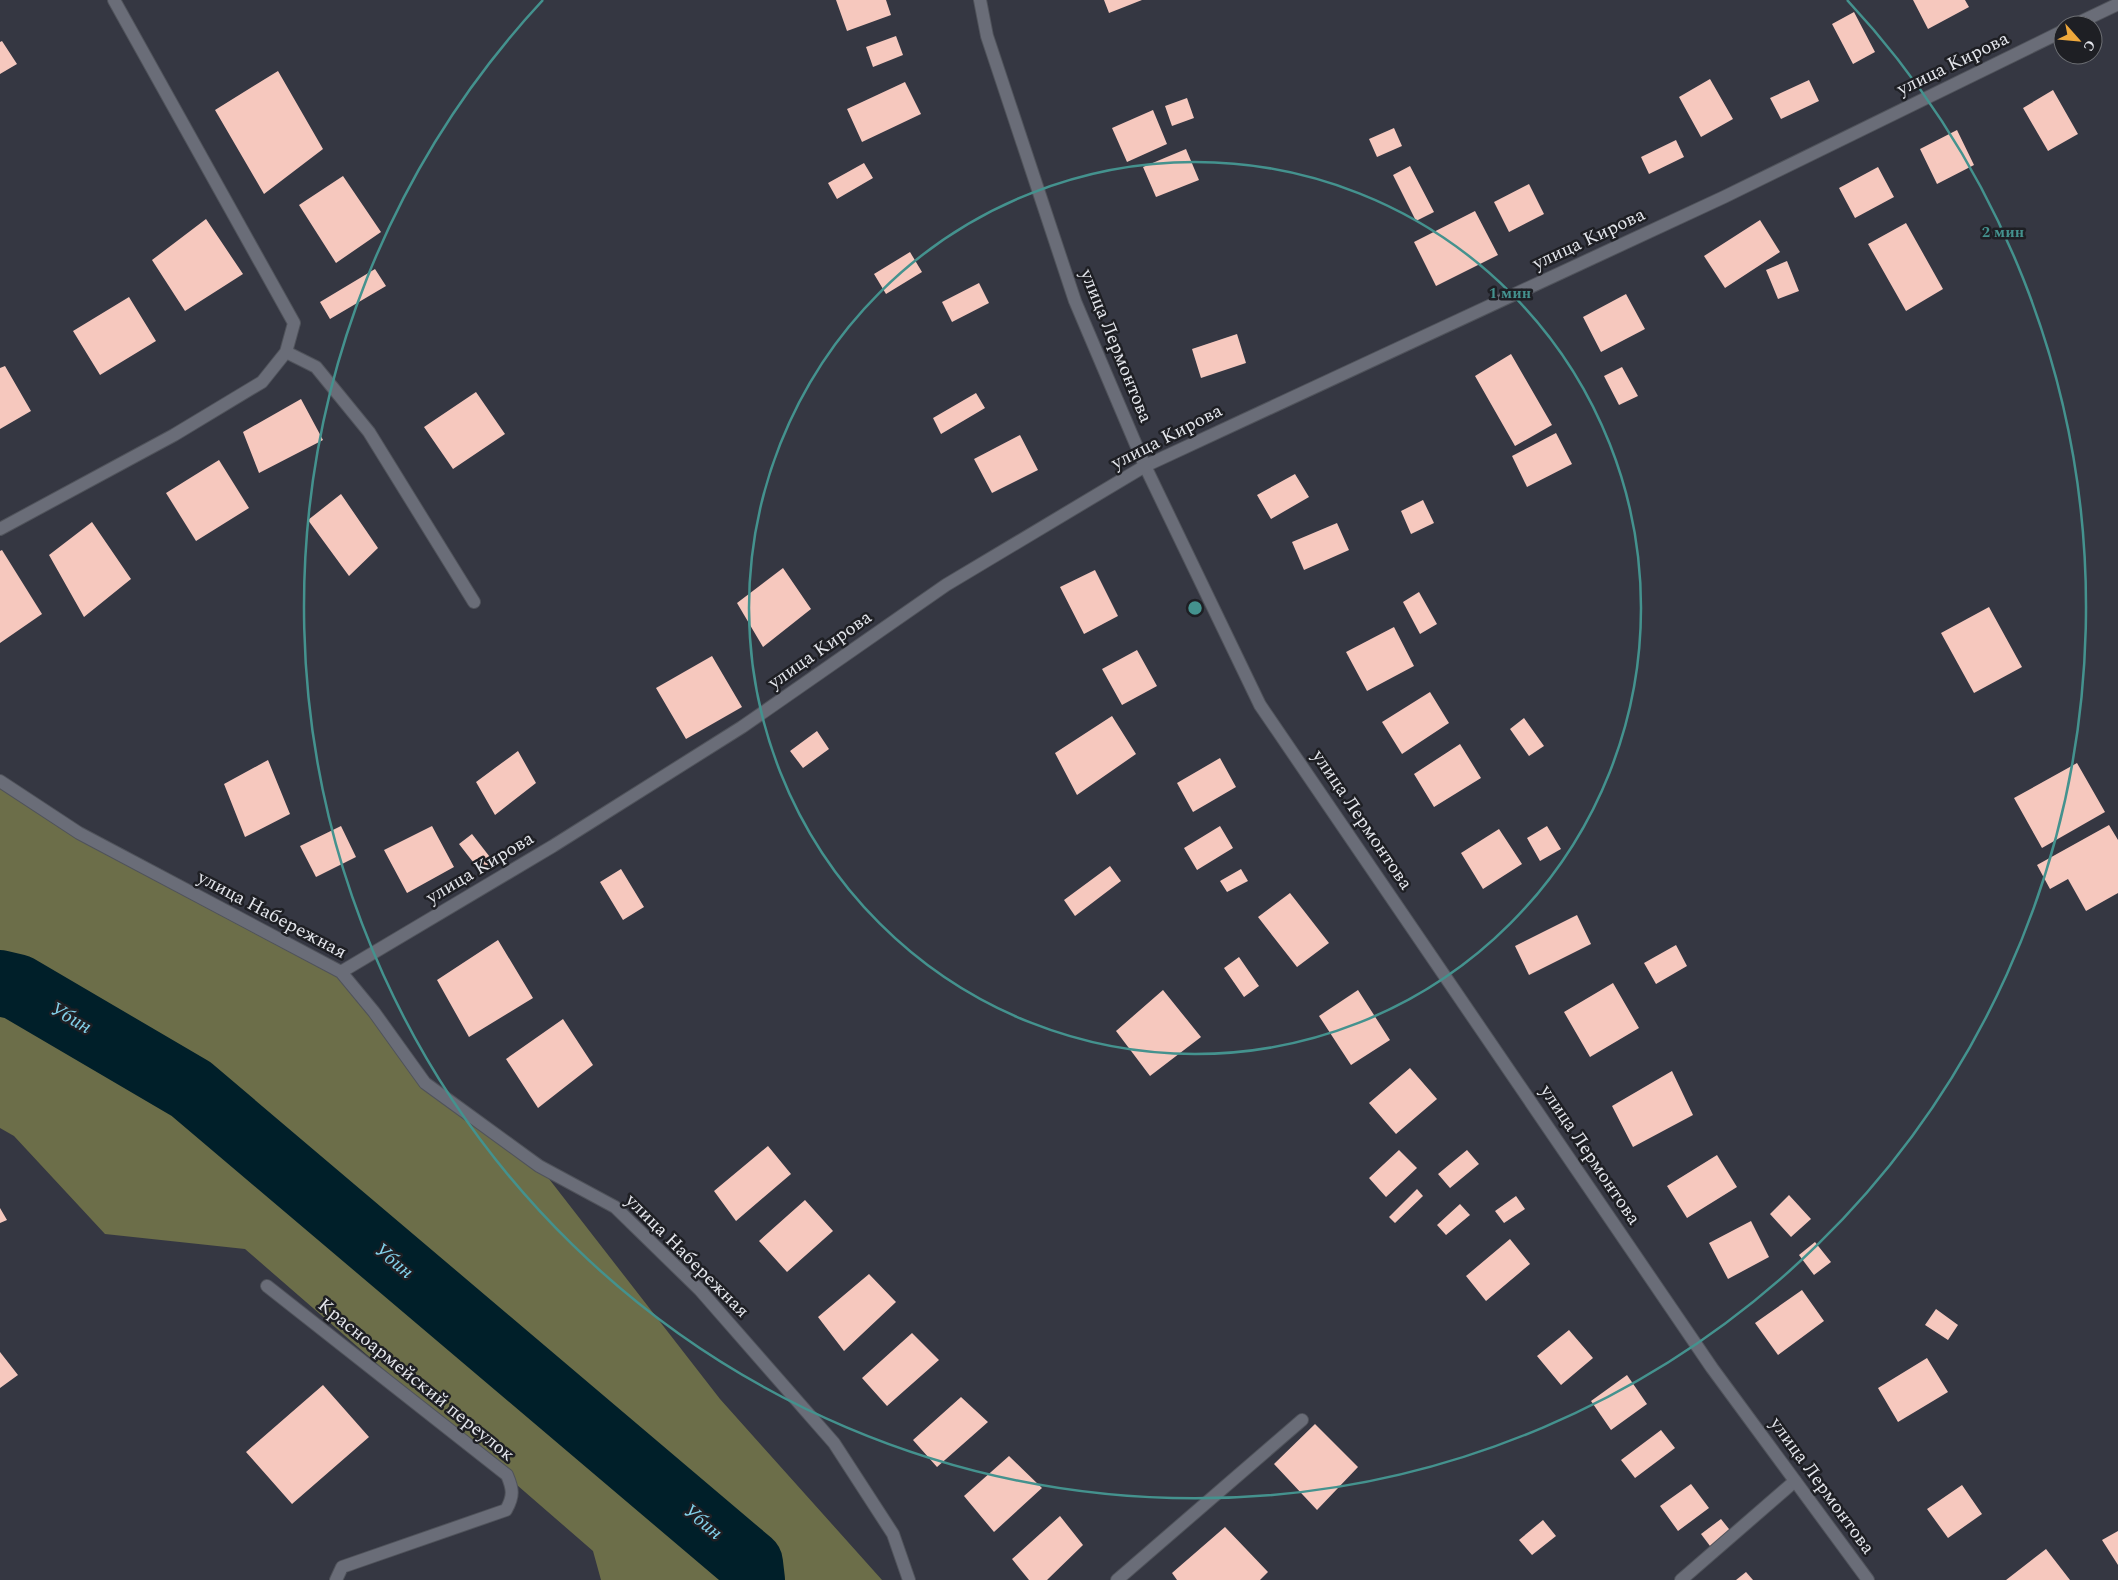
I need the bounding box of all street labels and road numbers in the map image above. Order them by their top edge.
street label: улица Кирова [1891,24,2015,104]
street label: улица Кирова [1527,200,1651,278]
street label: улица Лермонтова [1072,264,1160,428]
street label: улица Кирова [1105,396,1228,478]
street label: улица Кирова [761,603,879,697]
street label: улица Лермонтова [1304,743,1420,896]
street label: улица Кирова [420,824,540,912]
street label: улица Набережная [191,863,352,967]
street label: улица Лермонтова [1532,1078,1648,1231]
street label: улица Набережная [618,1187,756,1325]
street label: Красноармейский переулок [311,1291,521,1469]
street label: улица Лермонтова [1762,1411,1882,1561]

